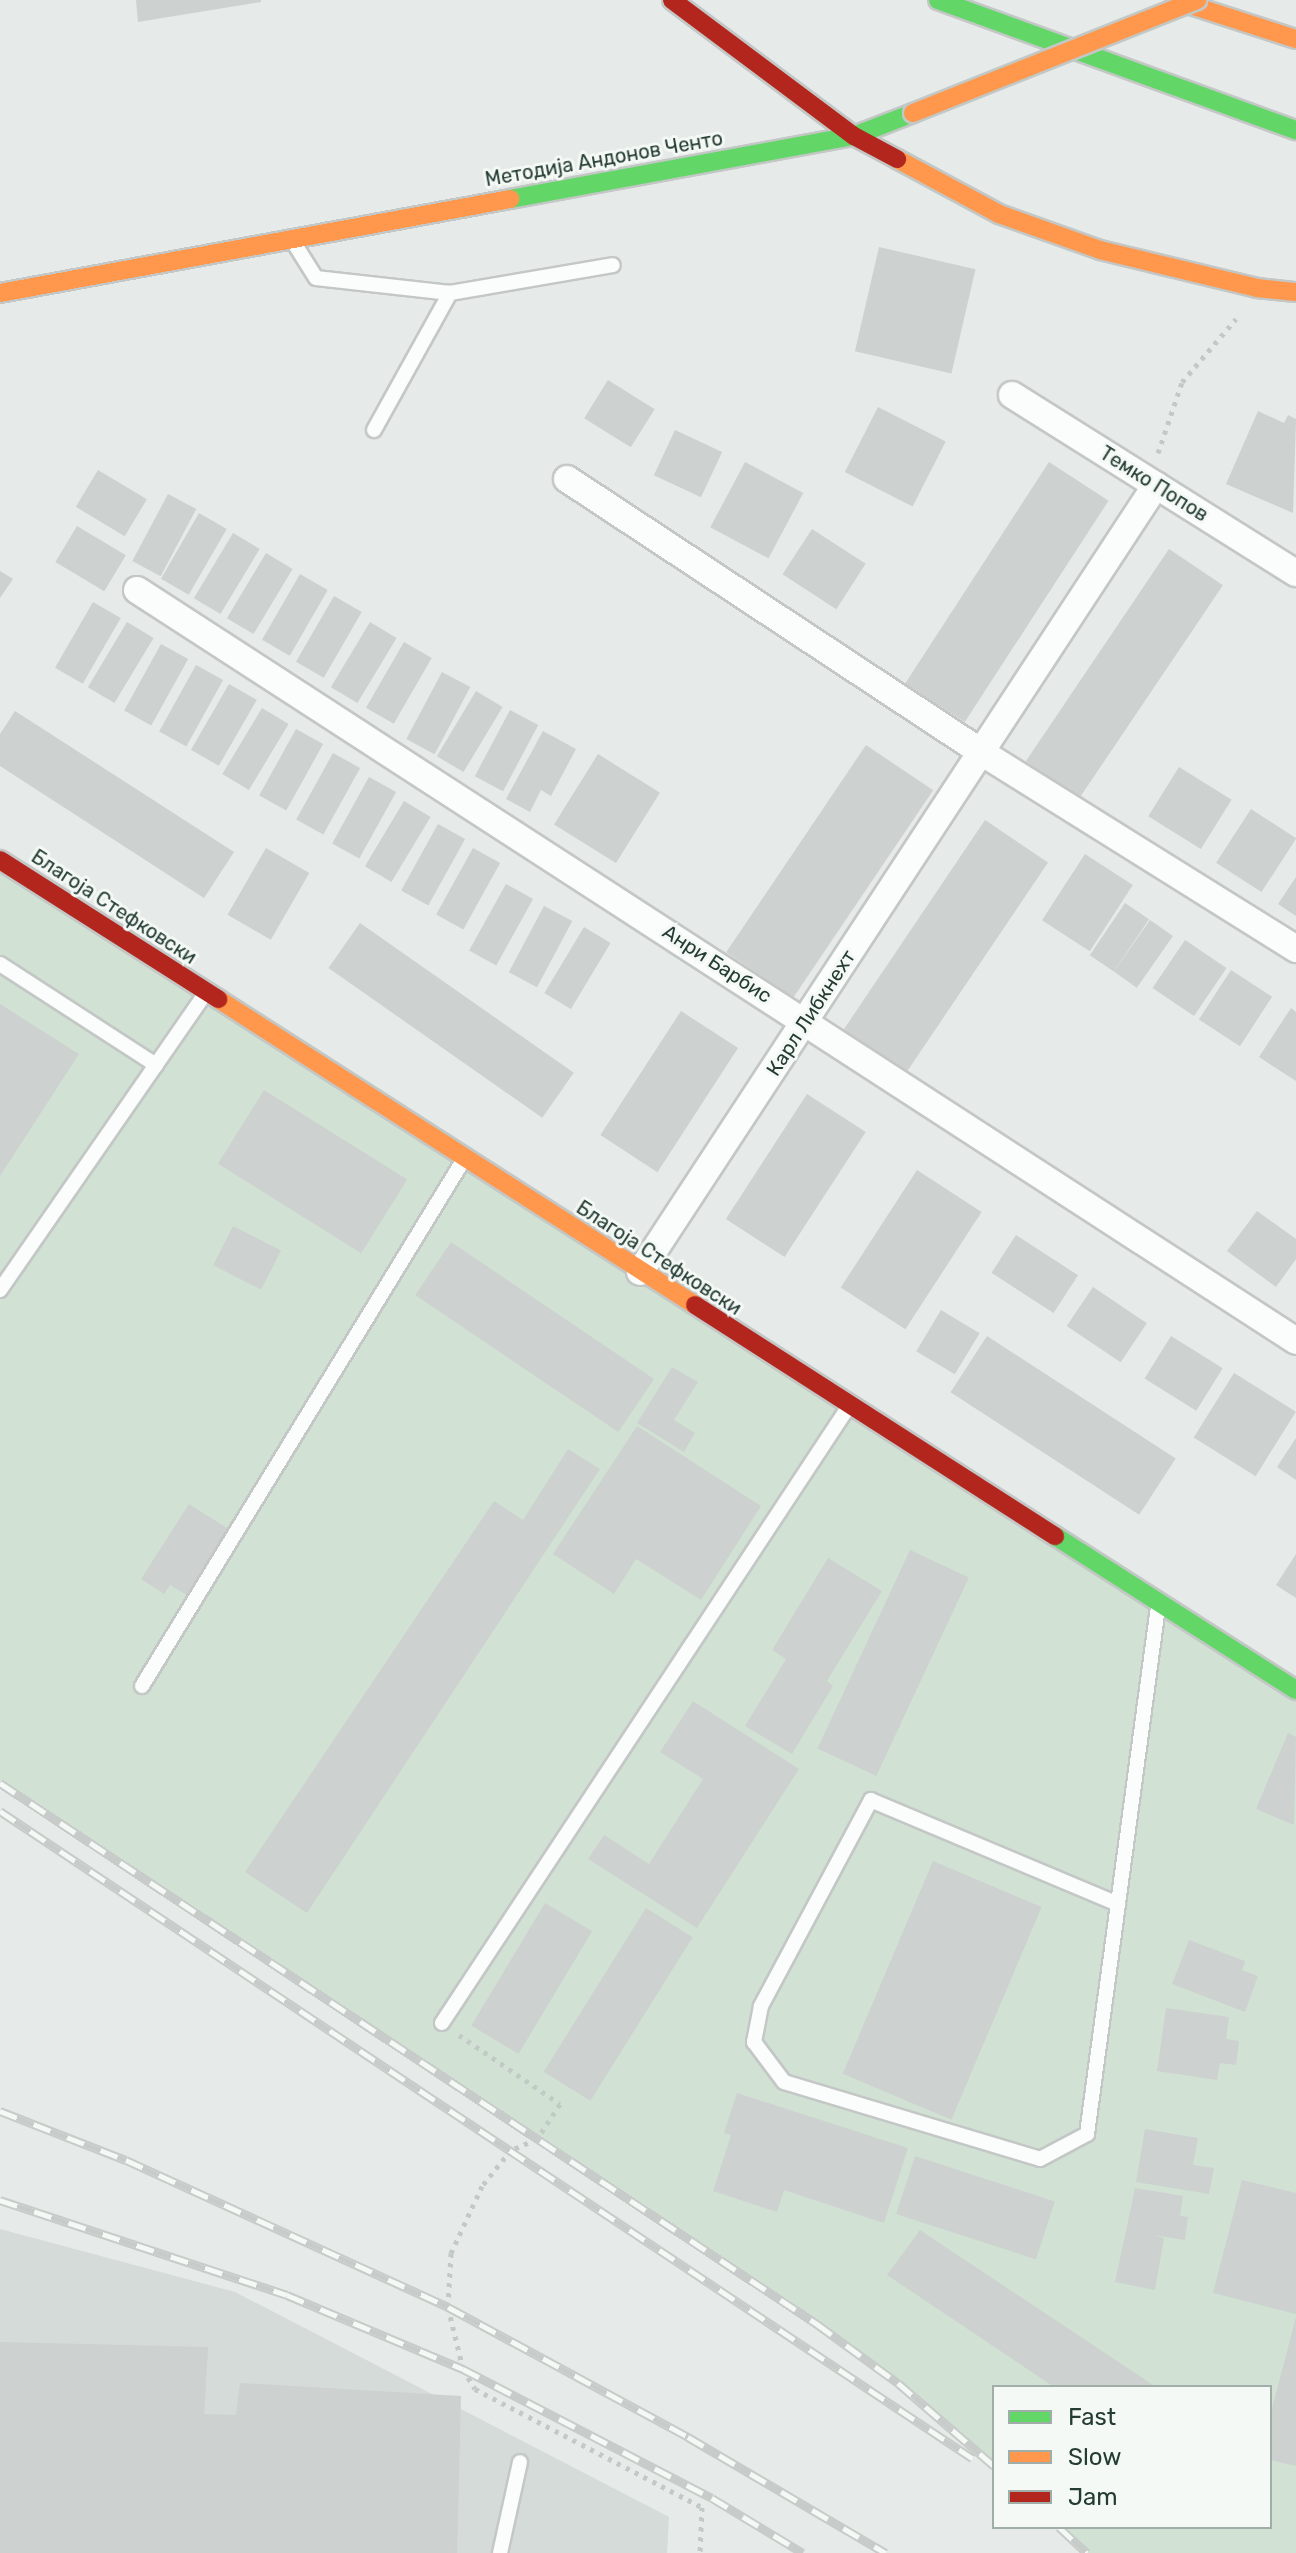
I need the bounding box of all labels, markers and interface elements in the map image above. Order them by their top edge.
street label: Методија Андонов Ченто [483,126,725,192]
street label: Темко Попов [1095,441,1213,527]
street label: Благоја Стефковски [27,845,201,969]
street label: Анри Барбис [658,920,776,1008]
street label: Карл Либкнехт [761,946,861,1080]
street label: Благоја Стефковски [572,1196,746,1320]
legend [992,2385,1272,2529]
text: Fast [1068,2403,1116,2431]
text: Slow [1068,2443,1121,2471]
text: Jam [1068,2483,1118,2511]

